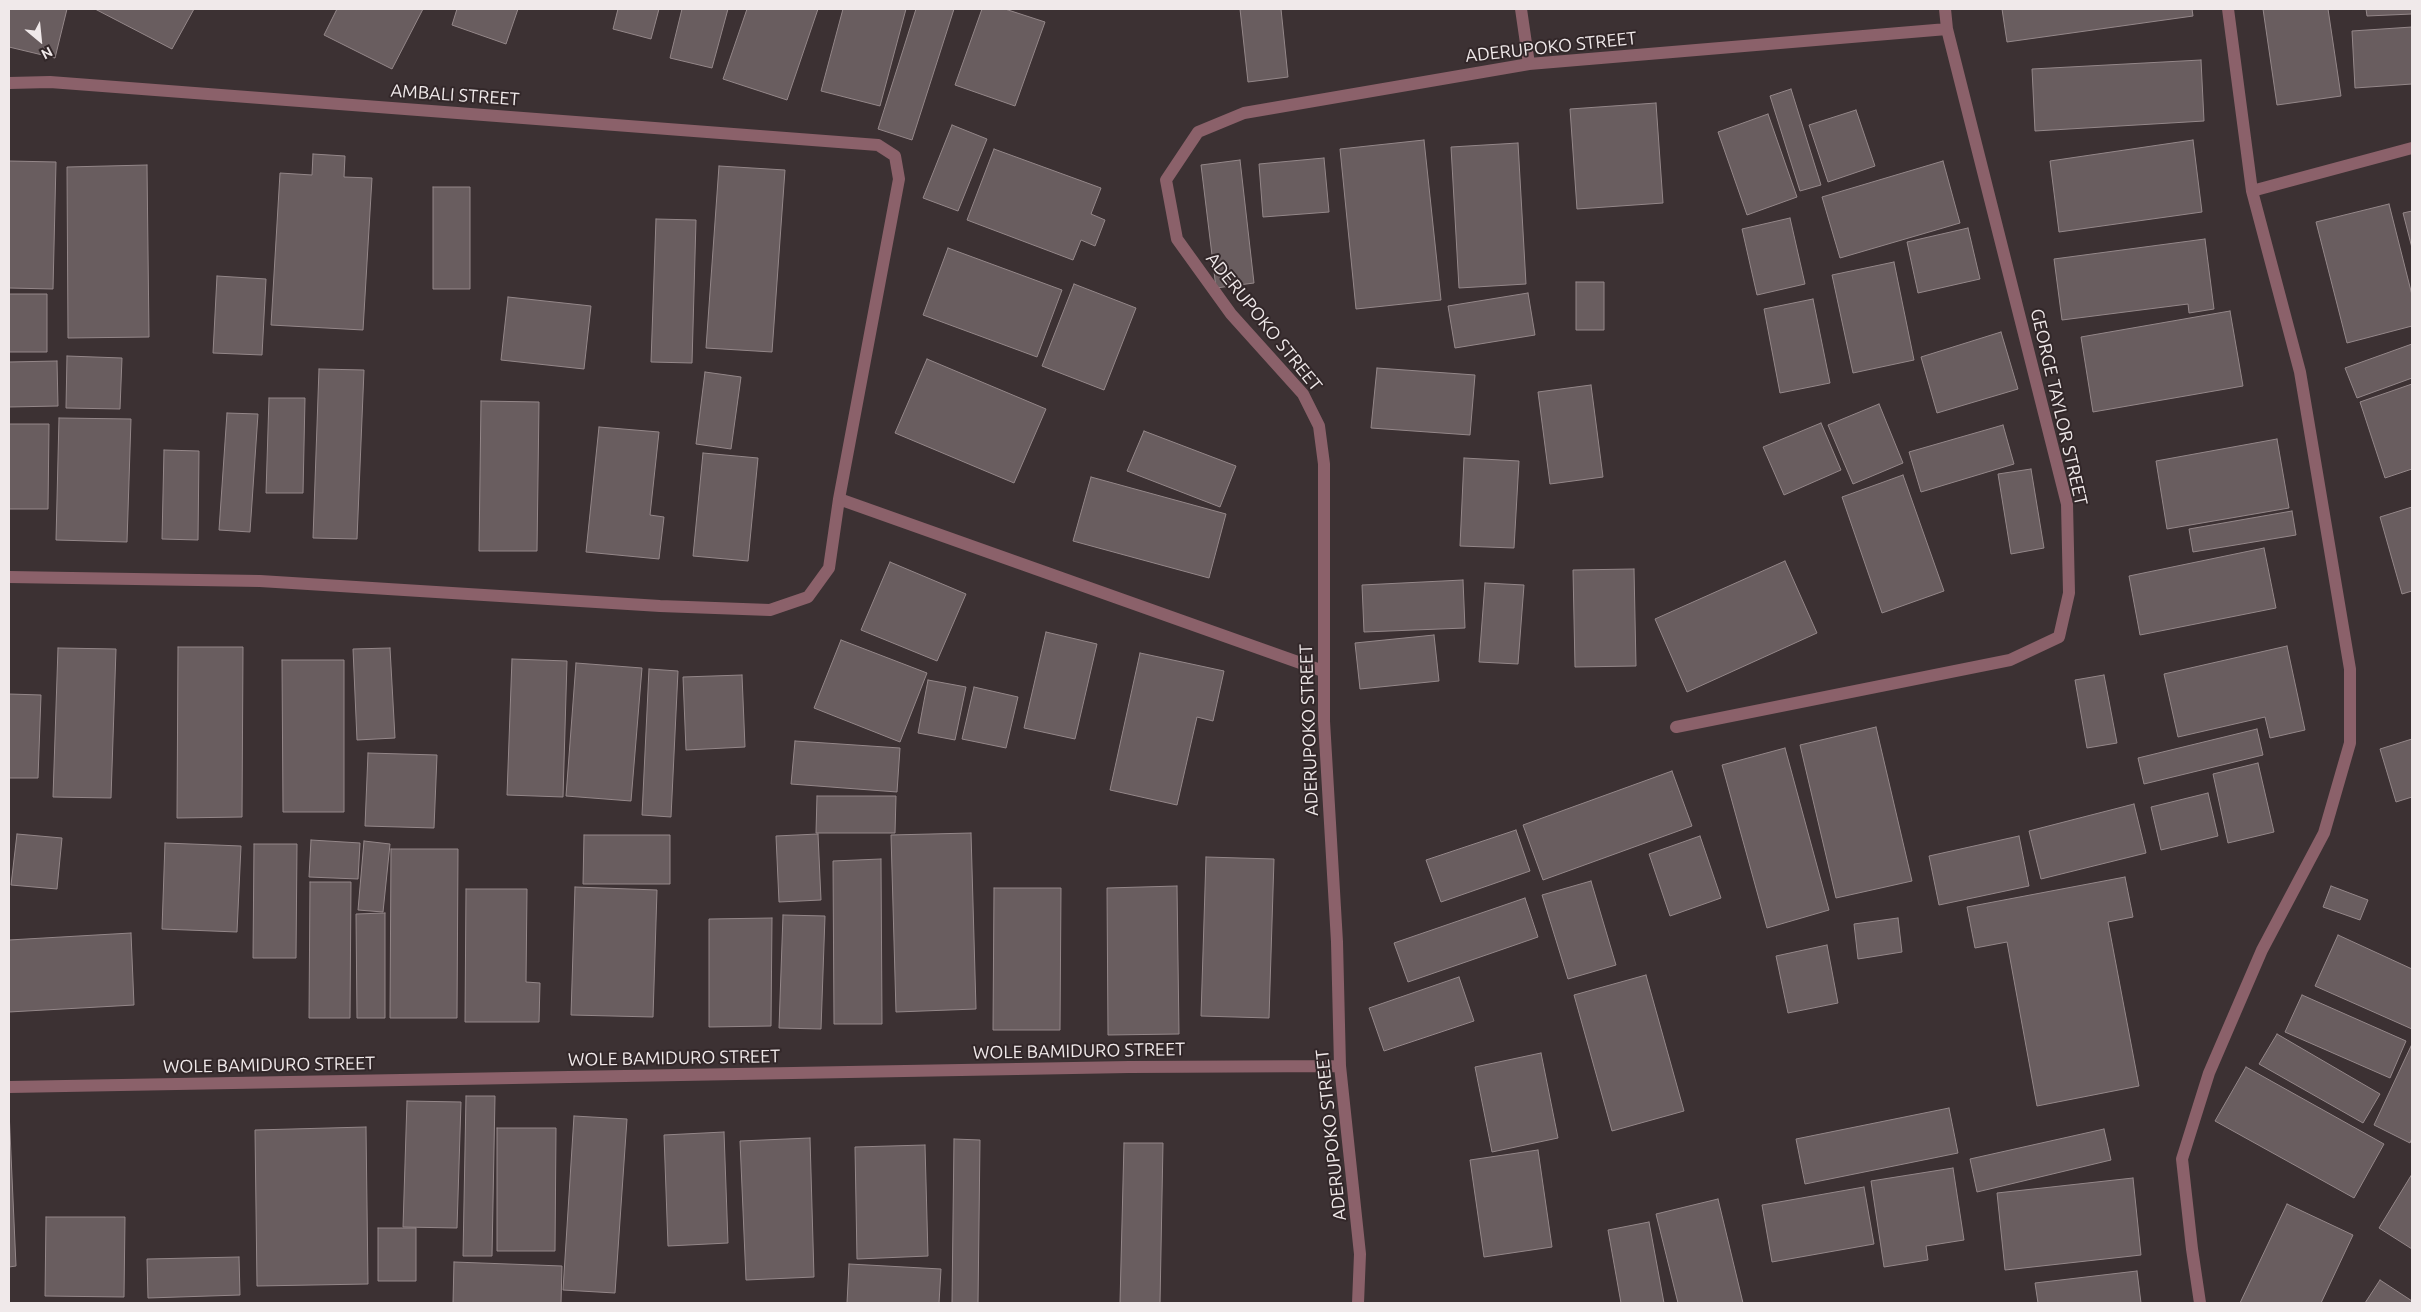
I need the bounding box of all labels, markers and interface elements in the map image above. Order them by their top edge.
north arrow [15,15,65,65]
street label: ADERUPOKO STREET [1464,27,1638,67]
text: N [39,44,55,63]
street label: AMBALI STREET [390,80,520,110]
street label: ADERUPOKO STREET [1201,248,1327,396]
street label: GEORGE TAYLOR STREET [2026,306,2092,508]
street label: ADERUPOKO STREET [1295,644,1323,816]
street label: WOLE BAMIDURO STREET [973,1038,1185,1064]
street label: WOLE BAMIDURO STREET [568,1045,780,1071]
street label: ADERUPOKO STREET [1311,1048,1351,1222]
street label: WOLE BAMIDURO STREET [163,1052,375,1078]

